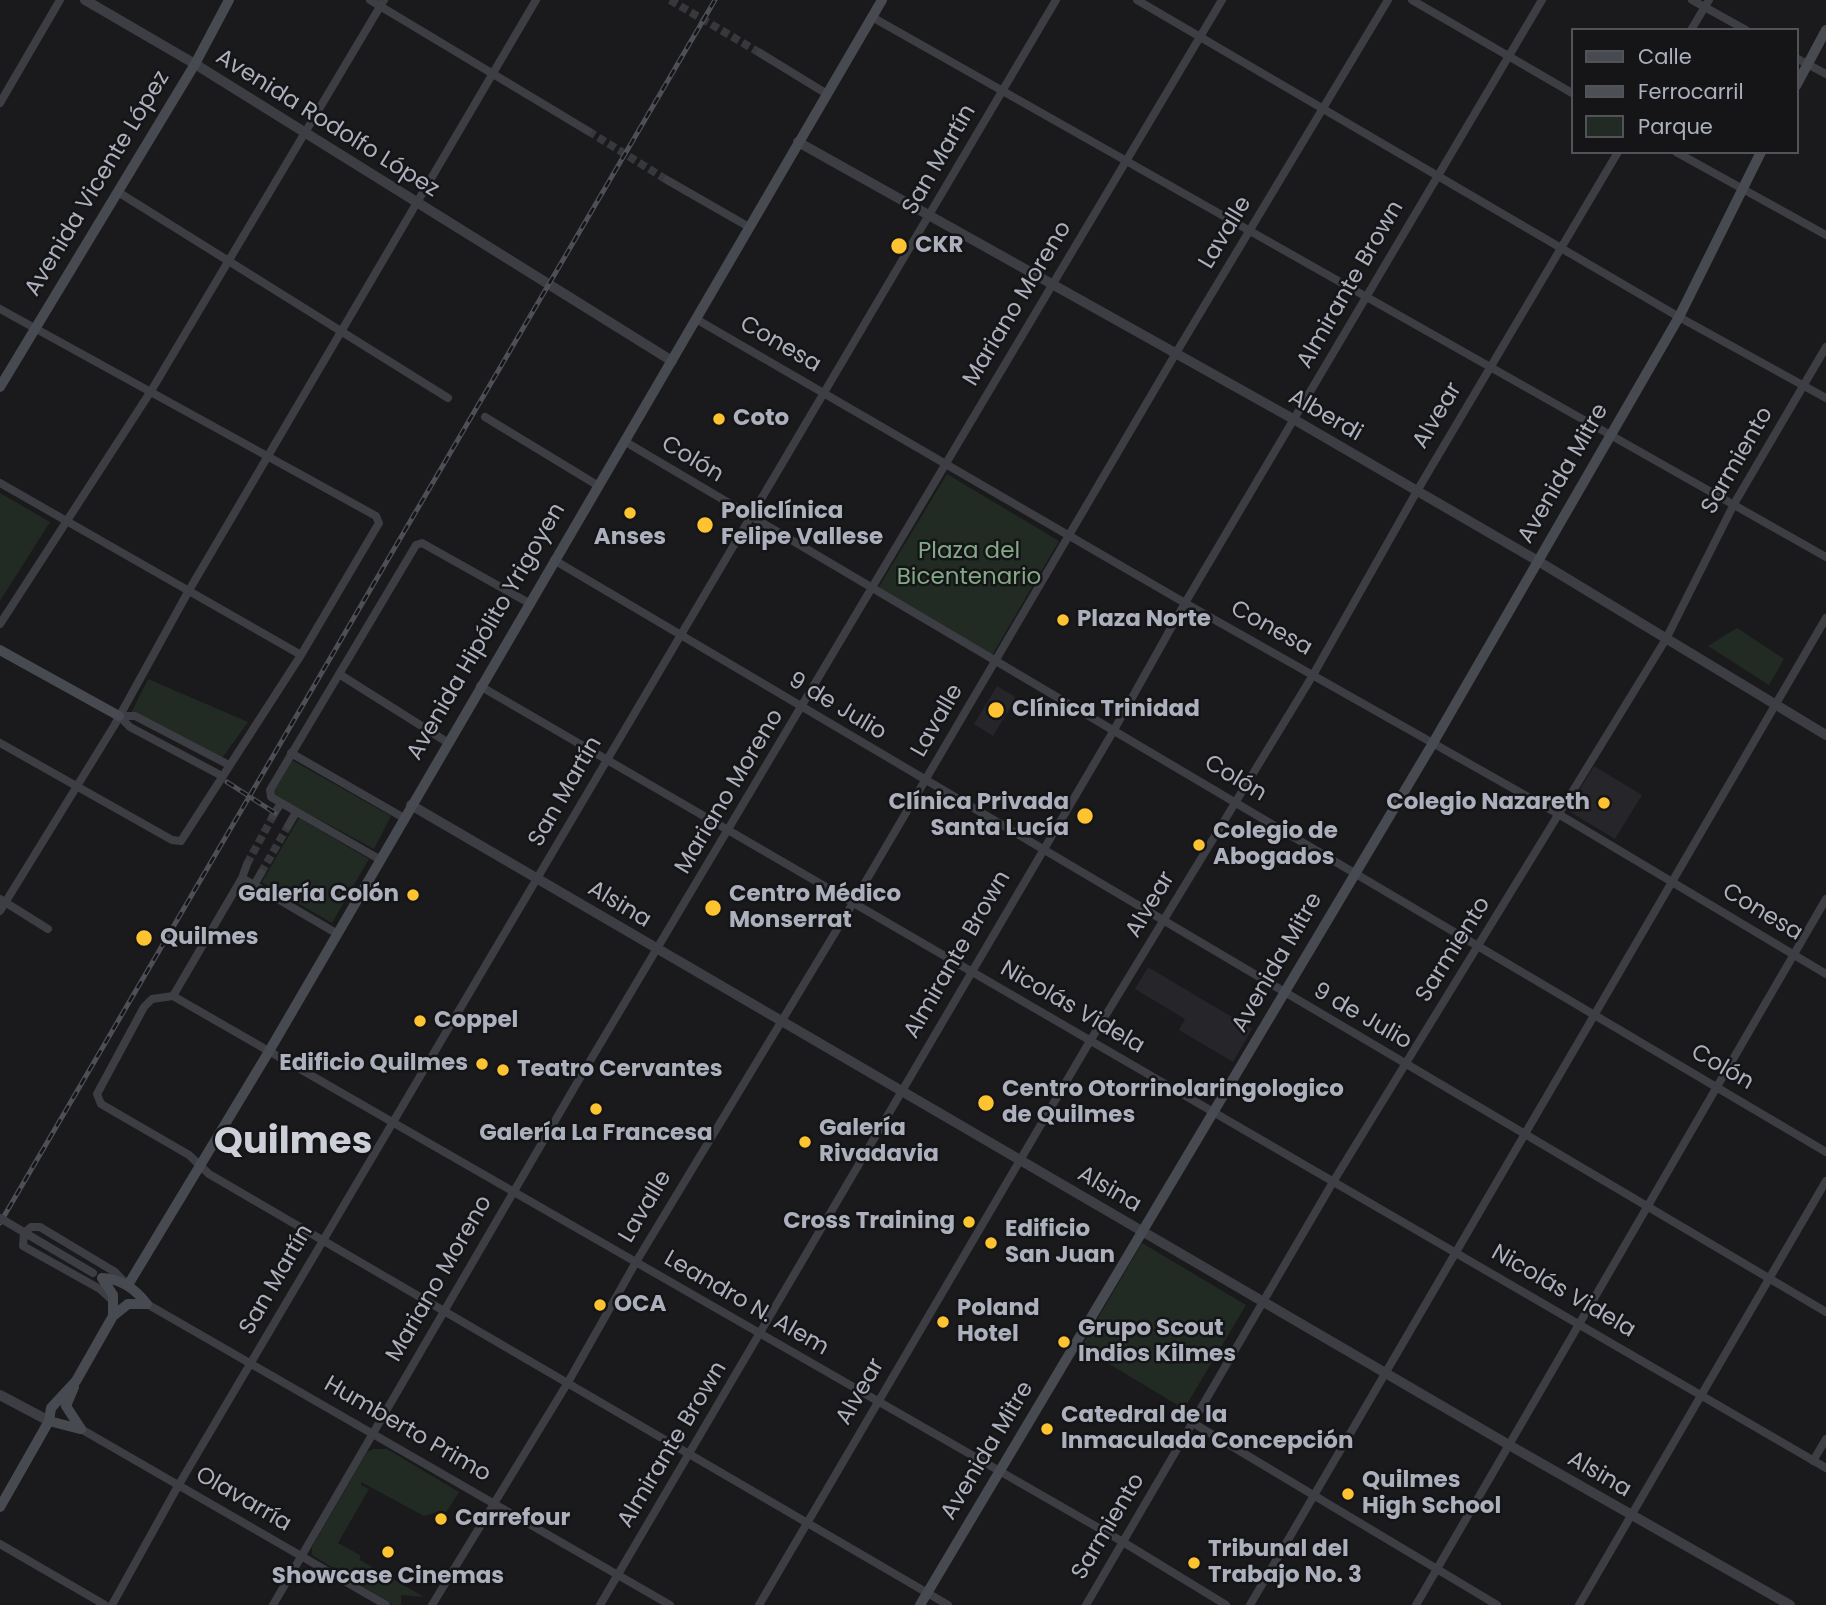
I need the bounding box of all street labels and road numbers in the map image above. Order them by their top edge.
street label: Avenida Rodolfo López [210,44,444,204]
street label: Avenida Vicente López [20,66,176,302]
street label: San Martín [897,100,983,220]
street label: Lavalle [1194,192,1258,274]
street label: Almirante Brown [1292,196,1410,374]
street label: Mariano Moreno [958,217,1078,391]
street label: Conesa [735,311,825,379]
street label: Alvear [1408,378,1468,454]
street label: Alberdi [1283,384,1367,448]
street label: Avenida Mitre [1513,399,1615,549]
street label: Sarmiento [1696,403,1780,519]
street label: Colón [656,431,728,489]
street label: Avenida Hipólito Yrigoyen [402,498,572,766]
street label: Conesa [1225,595,1317,663]
street label: 9 de Julio [783,667,891,747]
street label: Lavalle [906,680,970,762]
street label: Mariano Moreno [670,705,790,879]
street label: San Martín [523,732,609,852]
street label: Colón [1199,750,1271,808]
street label: Almirante Brown [899,866,1017,1044]
street label: Alvear [1121,867,1181,943]
street label: Alsina [582,875,656,935]
street label: Conesa [1717,878,1807,948]
street label: Avenida Mitre [1227,888,1329,1038]
street label: Sarmiento [1411,892,1497,1008]
street label: Nicolás Videla [995,956,1149,1060]
street label: 9 de Julio [1308,978,1416,1056]
street label: Colón [1686,1039,1758,1097]
street label: Alsina [1072,1161,1146,1219]
street label: Lavalle [614,1166,678,1248]
street label: Mariano Moreno [381,1191,499,1367]
street label: San Martín [234,1220,320,1340]
street label: Nicolás Videla [1486,1240,1640,1344]
street label: Leandro N. Alem [659,1246,833,1362]
street label: Alvear [831,1354,891,1430]
street label: Almirante Brown [612,1357,734,1533]
street label: Humberto Primo [319,1371,495,1489]
street label: Avenida Mitre [936,1377,1040,1525]
street label: Alsina [1562,1446,1636,1504]
street label: Olavarría [190,1462,296,1538]
street label: Sarmiento [1067,1469,1151,1585]

